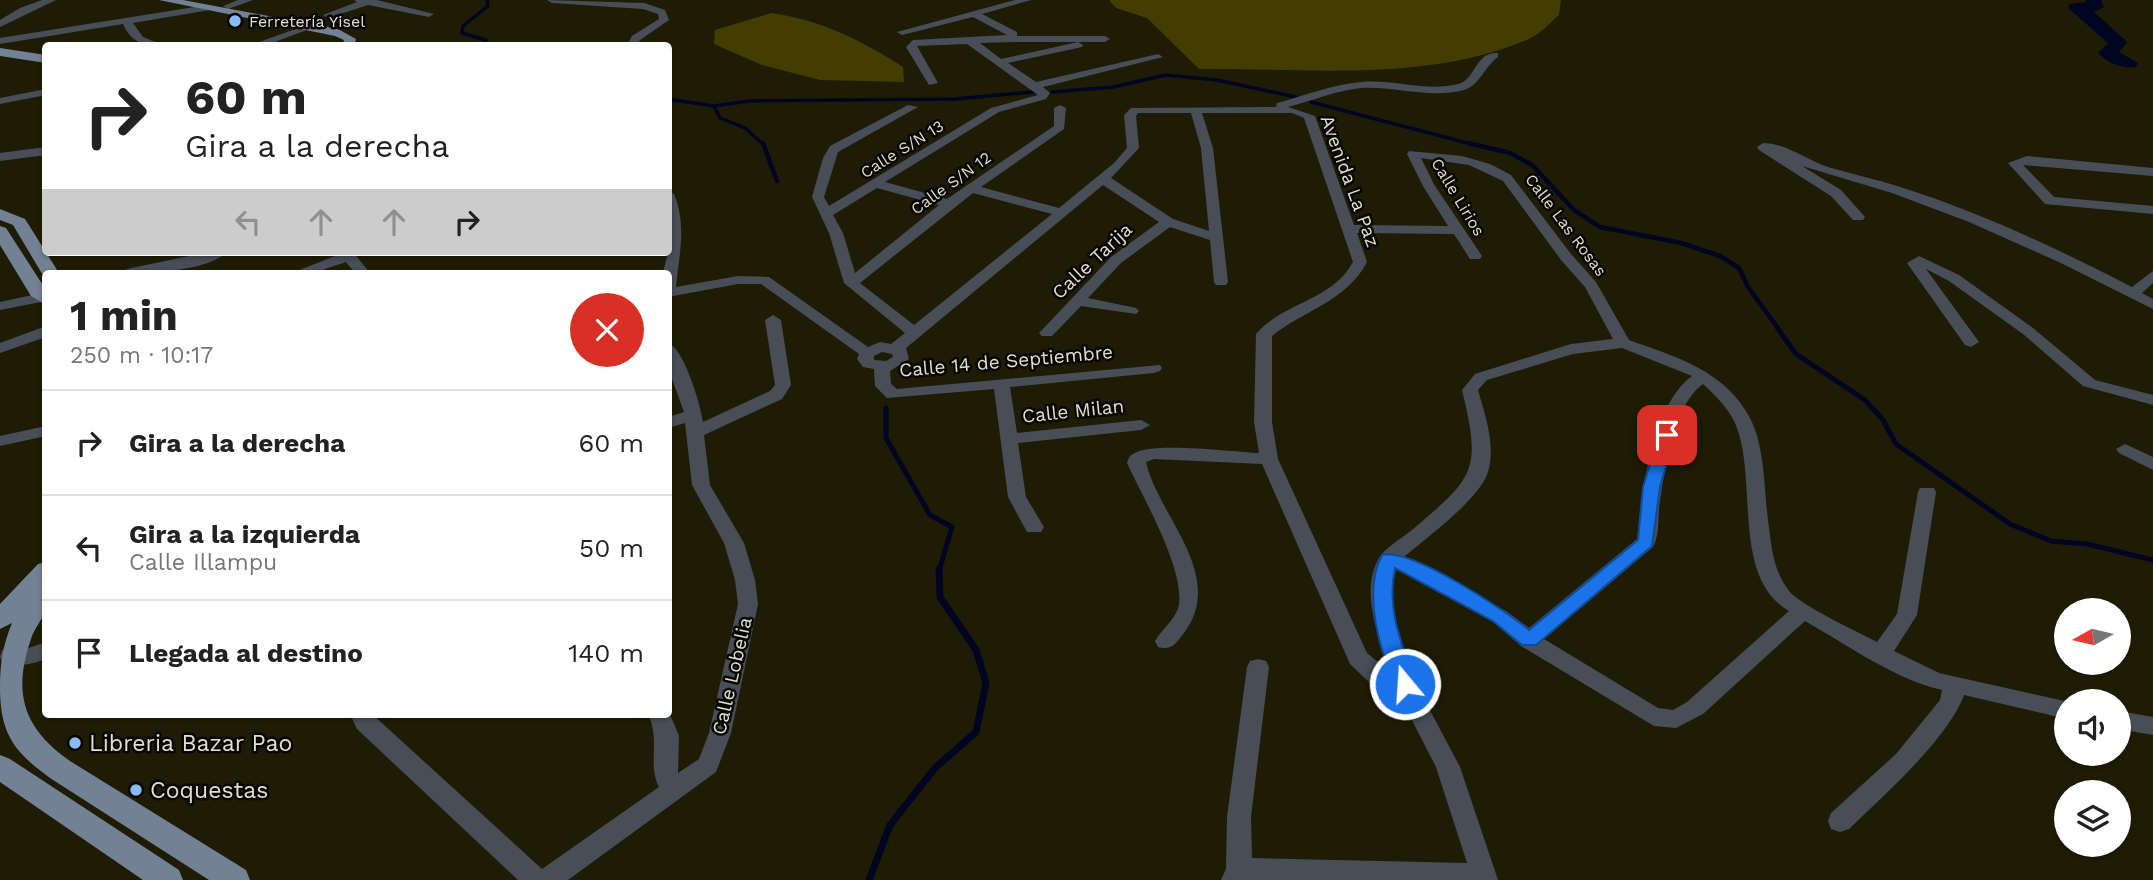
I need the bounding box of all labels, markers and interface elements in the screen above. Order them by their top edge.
place label: Ferretería Yisel [249,12,365,31]
marker: Ferretería Yisel [227,13,243,29]
text: 60 m [185,68,307,126]
icon: right [70,70,161,161]
street label: Avenida La Paz [1315,112,1385,250]
street label: Calle S/N 13 [857,116,947,182]
text: Gira a la derecha [185,127,449,165]
street label: Calle S/N 12 [907,148,995,218]
street label: Calle Lirios [1427,155,1489,239]
street label: Calle Las Rosas [1521,170,1611,280]
icon: left [229,203,267,241]
icon: ahead [302,203,340,241]
icon: ahead [375,203,413,241]
icon: right [448,203,486,241]
street label: Calle Tarija [1047,218,1137,304]
text: 1 min [70,291,178,340]
button: close [570,293,644,367]
street label: Calle 14 de Septiembre [898,340,1114,382]
text: 250 m · 10:17 [70,342,213,369]
street label: Calle Milan [1021,394,1125,428]
pin [1637,405,1697,465]
icon: arrive [1648,416,1686,454]
icon: right [70,424,108,462]
text: Gira a la derecha [129,428,345,458]
text: 60 m [578,428,644,458]
text: Gira a la izquierda [129,519,360,549]
icon: left [70,529,108,567]
text: 50 m [579,533,644,563]
text: Calle Illampu [129,549,277,576]
north arrow [2054,598,2132,676]
map controls [2054,598,2131,857]
street label: Calle Lobelia [707,615,757,737]
icon: arrive [70,634,108,672]
text: Llegada al destino [129,638,363,668]
text: 140 m [568,638,644,668]
position arrow [1368,647,1442,721]
button: sound [2054,689,2131,766]
place label: Libreria Bazar Pao [89,730,292,757]
marker: Libreria Bazar Pao [67,735,83,751]
place label: Coquestas [150,777,268,804]
button: layers [2054,780,2131,857]
marker: Coquestas [128,782,144,798]

